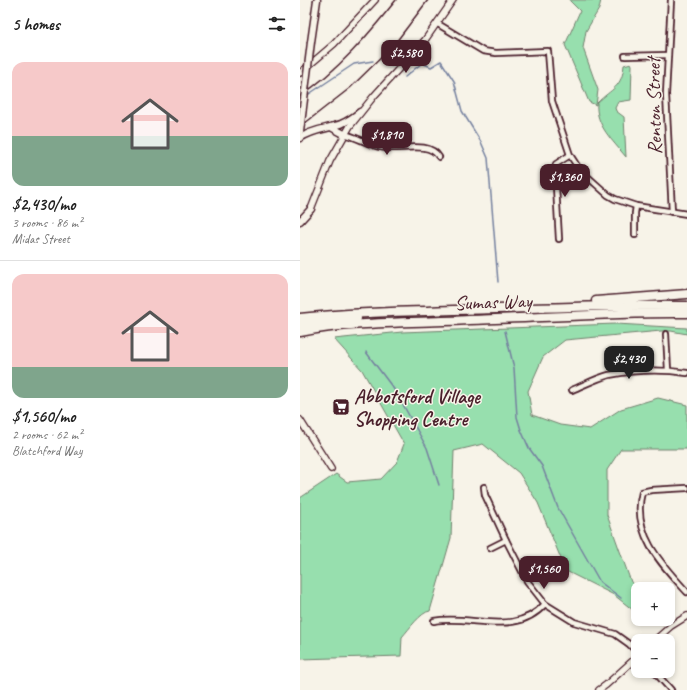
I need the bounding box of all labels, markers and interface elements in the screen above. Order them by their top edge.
icon: filters [266,13,288,35]
text: 5 homes [12,14,60,35]
pin: $2,580 [373,40,439,74]
text: $2,580 [390,45,422,61]
street label: Renton Street [641,54,667,155]
icon: home [114,88,186,160]
pin: $1,810 [354,122,420,156]
text: $1,810 [371,127,403,143]
pin: $1,360 [532,164,598,198]
text: $1,360 [549,169,581,185]
text: $2,430/mo [12,194,75,215]
text: 3 rooms · 86 m² [12,215,82,231]
text: Midas Street [12,231,70,247]
street label: Sumas Way [454,288,534,316]
icon: home [114,300,186,372]
pin: $2,430 [596,346,662,380]
text: $2,430 [613,351,645,367]
place label: Abbotsford Village Shopping Centre [354,384,481,432]
supermarket icon: Abbotsford Village Shopping Centre [331,397,351,417]
text: $1,560/mo [12,406,75,427]
text: 2 rooms · 62 m² [12,427,82,443]
text: Blatchford Way [12,443,82,459]
pin: $1,560 [511,556,577,590]
text: $1,560 [528,561,560,577]
map controls [631,582,675,678]
button: + [631,582,675,626]
button: − [631,634,675,678]

